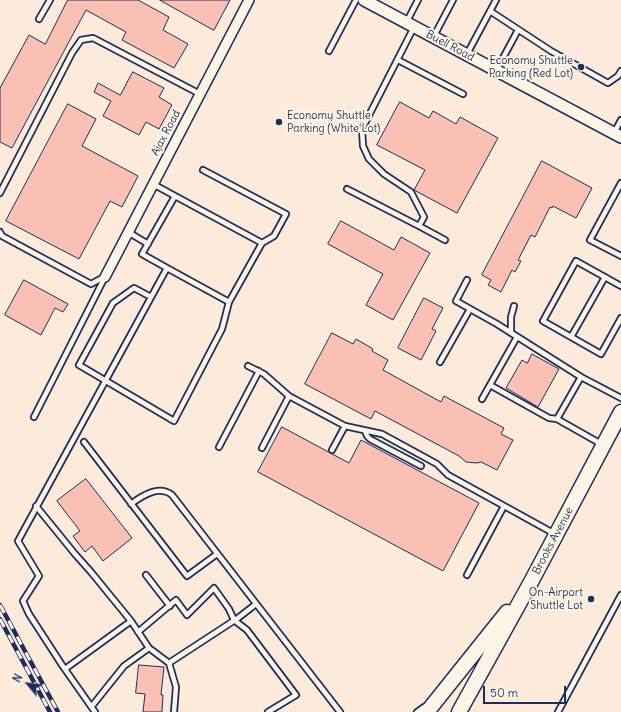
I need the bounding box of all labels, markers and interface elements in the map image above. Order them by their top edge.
street label: Buell Road [424,28,476,64]
place label: Economy Shuttle Parking (Red Lot) [489,54,573,80]
marker: Economy Shuttle Parking (Red Lot) [576,62,586,72]
street label: Ajax Road [149,108,183,158]
place label: Economy Shuttle Parking (White Lot) [287,109,380,135]
marker: Economy Shuttle Parking (White Lot) [274,117,284,127]
street label: Brooks Avenue [530,505,576,577]
place label: On-Airport Shuttle Lot [529,586,583,612]
marker: On-Airport Shuttle Lot [586,594,596,604]
north arrow [8,664,48,704]
text: N [10,671,25,685]
scale bar [485,678,568,704]
text: 50 m [490,685,518,700]

